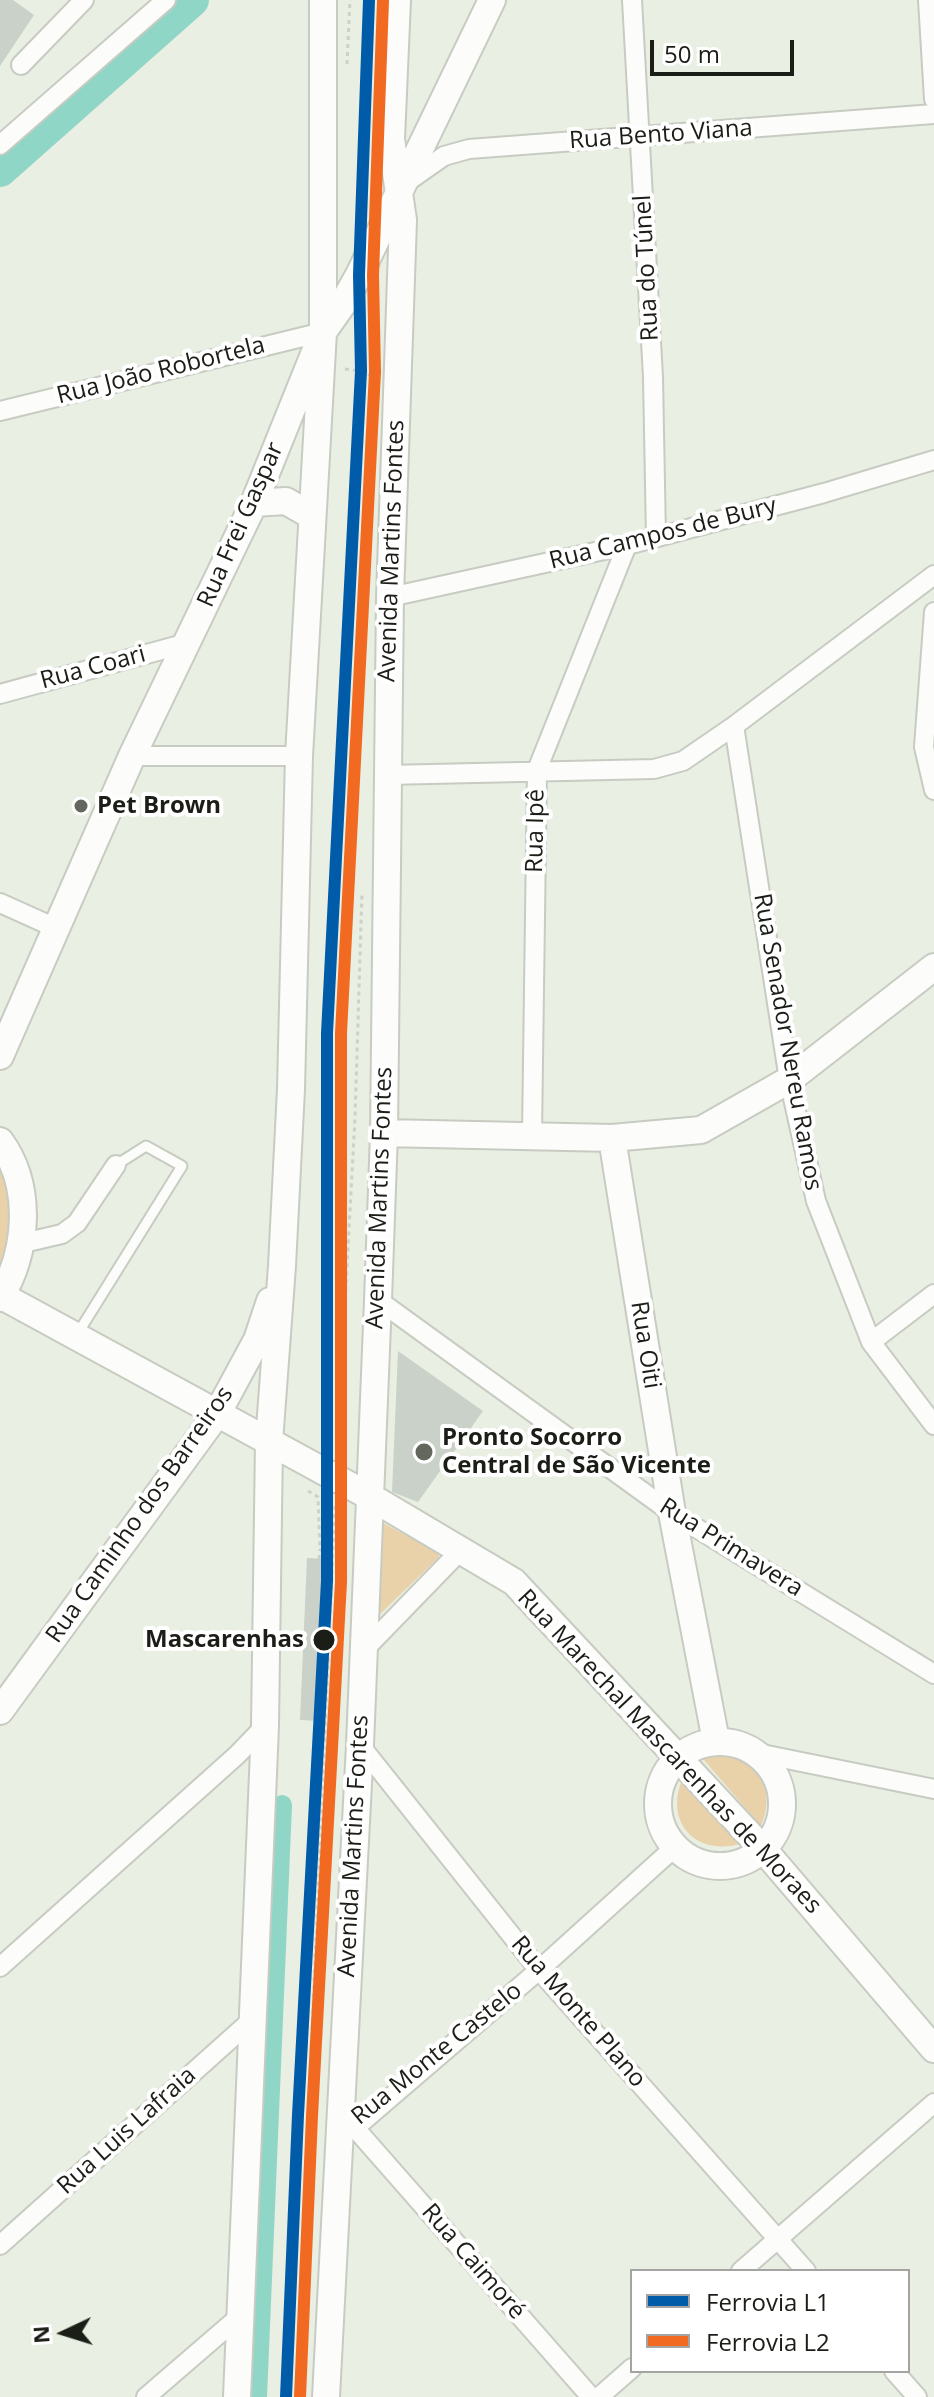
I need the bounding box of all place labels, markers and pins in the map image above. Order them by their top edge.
place label: Pet Brown [97,792,221,820]
marker: Pet Brown [72,797,90,815]
place label: Pronto Socorro Central de São Vicente [442,1424,711,1480]
marker: Pronto Socorro Central de São Vicente [413,1441,435,1463]
place label: Mascarenhas [145,1626,304,1654]
marker: Mascarenhas [311,1627,337,1653]

